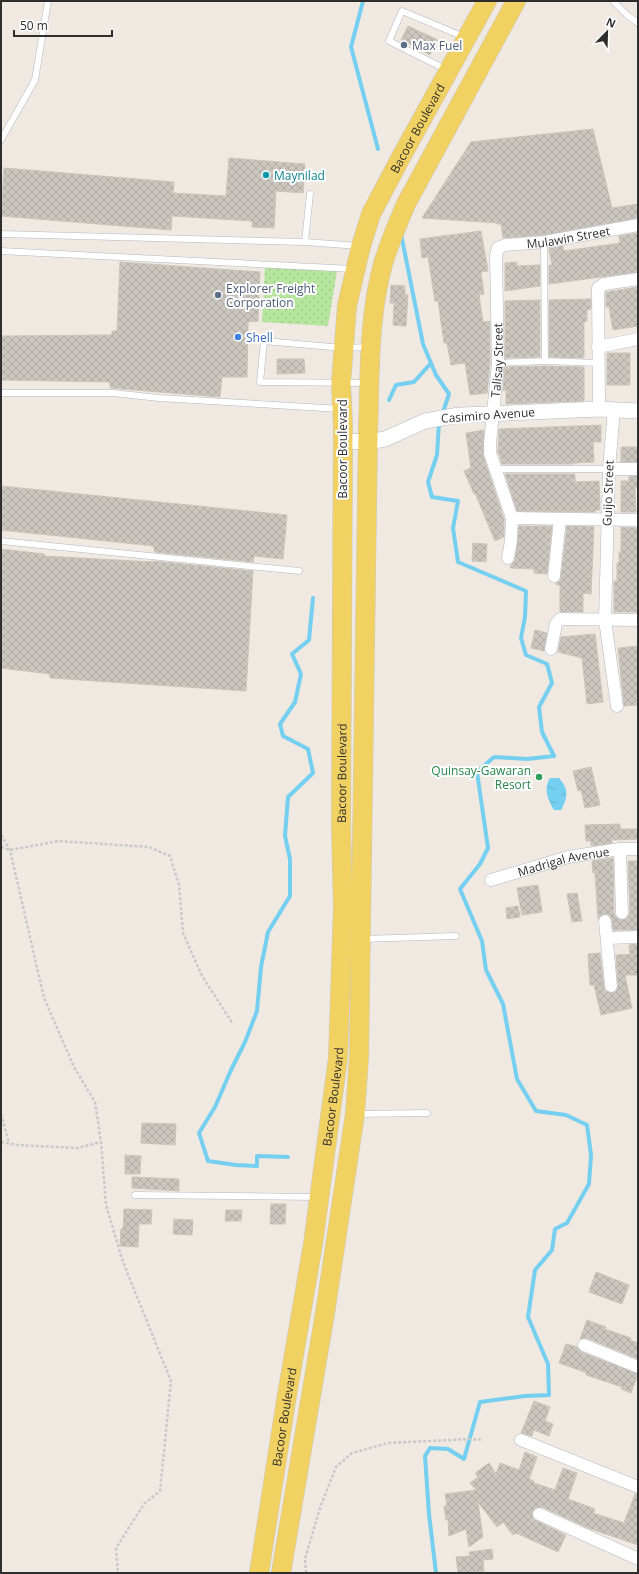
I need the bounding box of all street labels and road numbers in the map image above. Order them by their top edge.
street label: Bacoor Boulevard [386,80,448,176]
street label: Mulawin Street [526,222,611,252]
street label: Talisay Street [486,323,507,398]
street label: Bacoor Boulevard [334,399,351,499]
street label: Casimiro Avenue [440,403,536,427]
street label: Guijo Street [598,460,618,526]
street label: Bacoor Boulevard [333,723,350,823]
street label: Madrigal Avenue [515,842,611,880]
street label: Bacoor Boulevard [318,1047,347,1147]
street label: Bacoor Boulevard [267,1366,300,1467]

